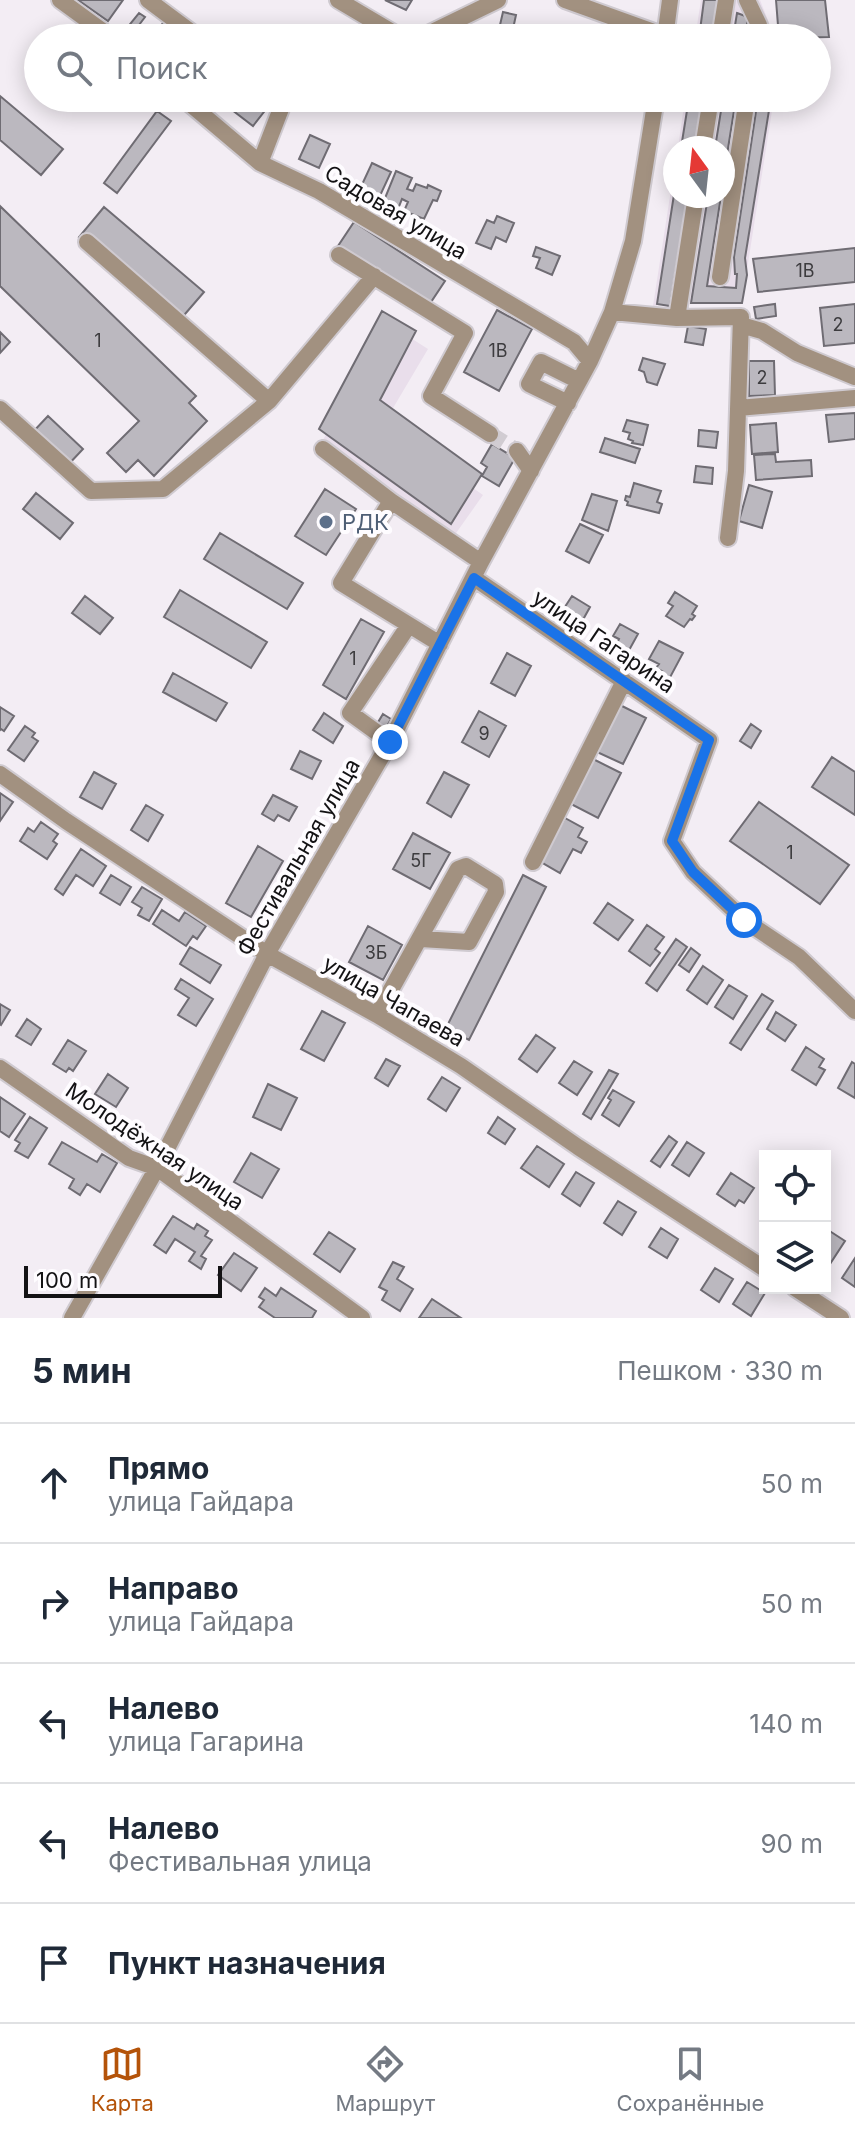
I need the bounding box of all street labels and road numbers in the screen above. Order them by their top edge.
street label: Садовая улица [320,159,472,265]
street label: улица Гагарина [528,584,680,698]
street label: Фестивальная улица [231,754,365,960]
street label: улица Чапаева [318,950,470,1052]
street label: Молодёжная улица [61,1077,249,1215]

